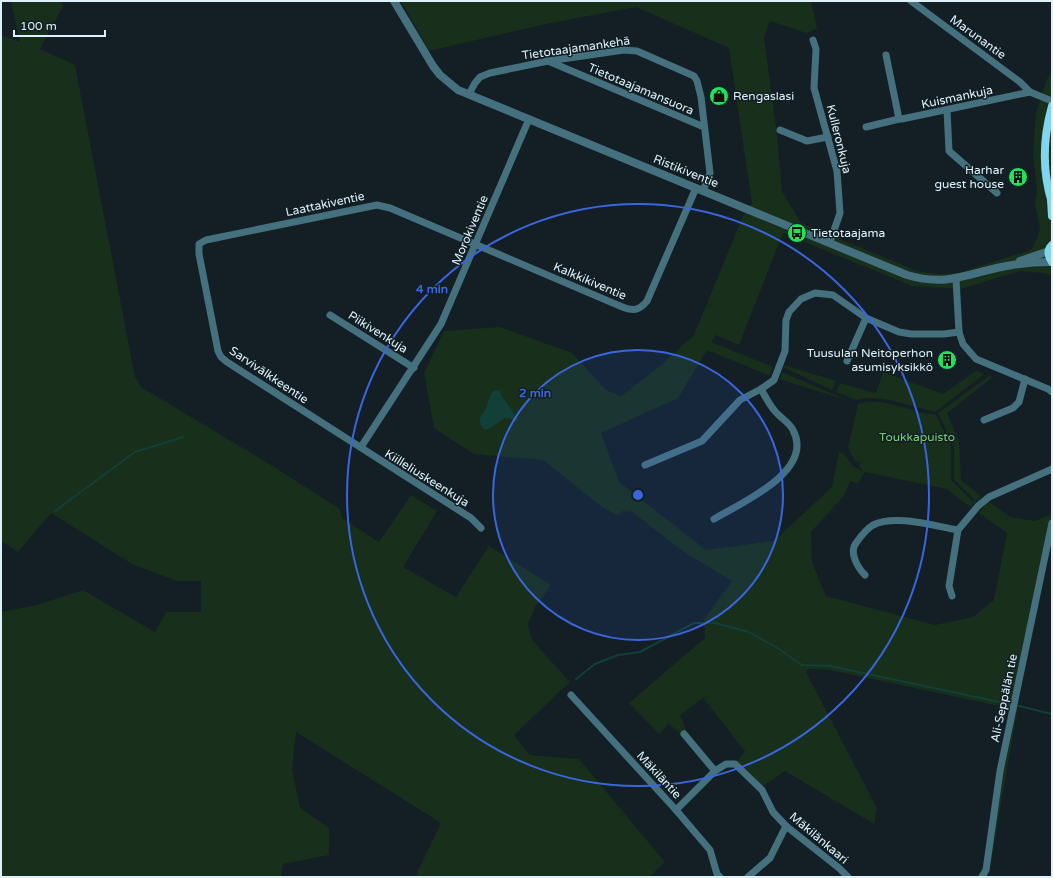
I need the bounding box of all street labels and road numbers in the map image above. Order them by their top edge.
street label: Marunantie [947,12,1009,62]
street label: Tietotaajamankehä [521,33,631,63]
street label: Tietotaajamansuora [586,60,696,118]
street label: Kuismankuja [920,83,994,111]
street label: Kulleronkuja [824,103,854,175]
street label: Ristikiventie [651,152,721,190]
street label: Laattakiventie [284,189,366,219]
street label: Morokiventie [449,193,491,267]
street label: Kalkkikiventie [551,259,629,303]
street label: Piikivenkuja [346,308,410,356]
street label: Sarvivälkkeentie [227,343,311,407]
street label: Kiilleliuskeenkuja [382,446,472,510]
street label: Ali-Seppälän tie [988,652,1020,744]
street label: Mäkiläntie [634,749,684,802]
street label: Mäkilänkaari [787,809,851,867]

